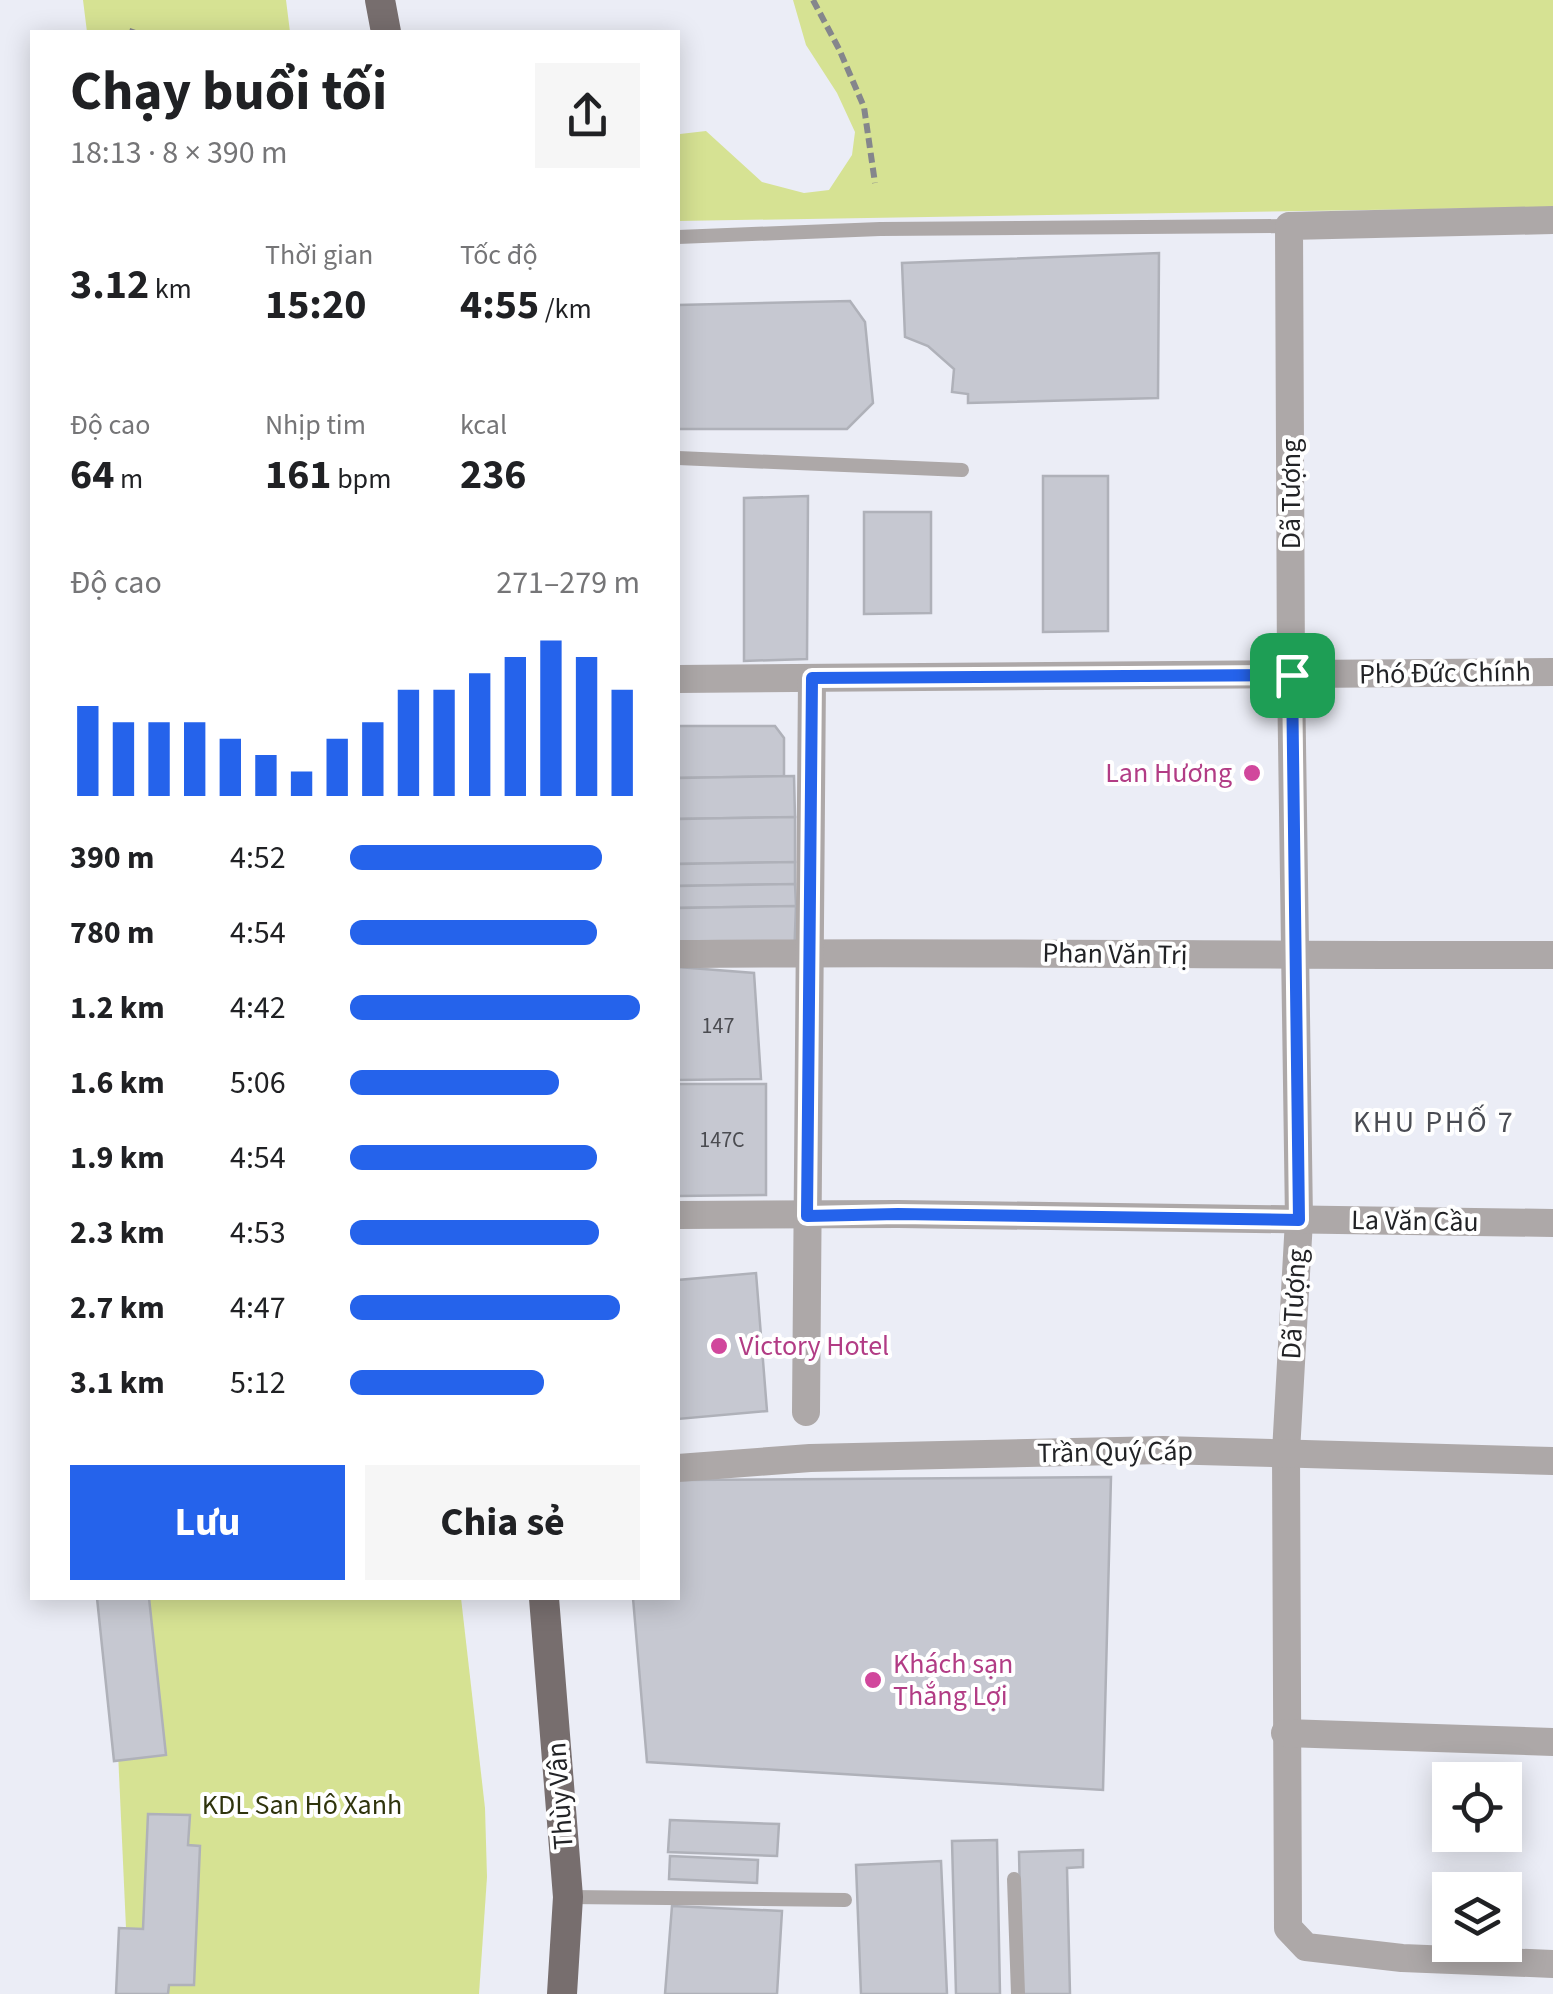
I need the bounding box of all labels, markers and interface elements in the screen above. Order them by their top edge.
text: Chạy buổi tối [70,53,387,131]
button: share [535,63,640,168]
text: 18:13 · 8 × 390 m [70,130,288,176]
text: Thời gian [265,235,373,275]
text: Tốc độ [460,235,538,275]
text: 3.12 [70,255,149,315]
text: km [149,269,192,309]
text: 15:20 [265,275,366,335]
text: 4:55 [460,275,539,335]
text: /km [539,289,592,329]
text: Độ cao [70,405,150,445]
text: Nhịp tim [265,405,366,445]
text: kcal [460,405,507,445]
street label: Dã Tượng [1271,439,1311,549]
text: 64 [70,445,114,505]
text: 161 [265,445,332,505]
text: 236 [460,445,527,505]
text: m [114,459,143,499]
text: bpm [332,459,391,499]
text: Độ cao [70,560,162,606]
text: 271–279 m [496,560,640,606]
pin [1250,633,1335,718]
icon: arrive [1265,648,1320,703]
street label: Phó Đức Chính [1359,652,1531,694]
place label: Lan Hương [1105,753,1232,793]
marker: Lan Hương [1241,762,1263,784]
text: 390 m [70,835,155,881]
text: 4:52 [230,835,286,881]
text: 780 m [70,910,155,956]
text: 4:54 [230,910,286,956]
street label: Phan Văn Trị [1042,933,1188,975]
text: 1.2 km [70,985,165,1031]
text: 4:42 [230,985,286,1031]
house number: 147 [702,1010,734,1042]
text: 1.6 km [70,1060,165,1106]
text: 5:06 [230,1060,286,1106]
district label: KHU PHỐ 7 [1353,1101,1515,1144]
house number: 147C [699,1124,745,1156]
text: 1.9 km [70,1135,165,1181]
text: 4:54 [230,1135,286,1181]
street label: La Văn Cầu [1351,1200,1479,1242]
text: 2.3 km [70,1210,165,1256]
text: 4:53 [230,1210,286,1256]
street label: Dã Tượng [1271,1248,1317,1360]
text: 2.7 km [70,1285,165,1331]
text: 4:47 [230,1285,286,1331]
place label: Victory Hotel [739,1326,889,1366]
marker: Victory Hotel [708,1335,730,1357]
text: 3.1 km [70,1360,165,1406]
text: 5:12 [230,1360,286,1406]
street label: Trần Quý Cáp [1037,1431,1193,1473]
button: Lưu [70,1465,345,1580]
button: Chia sẻ [365,1465,640,1580]
place label: Khách sạn Thắng Lợi [893,1644,1013,1716]
marker: Khách sạn Thắng Lợi [862,1669,884,1691]
street label: Thùy Vân [536,1741,584,1851]
map controls [1432,1762,1522,1962]
button: locate [1432,1762,1522,1852]
park label: KDL San Hô Xanh [202,1785,402,1825]
button: layers [1432,1872,1522,1962]

